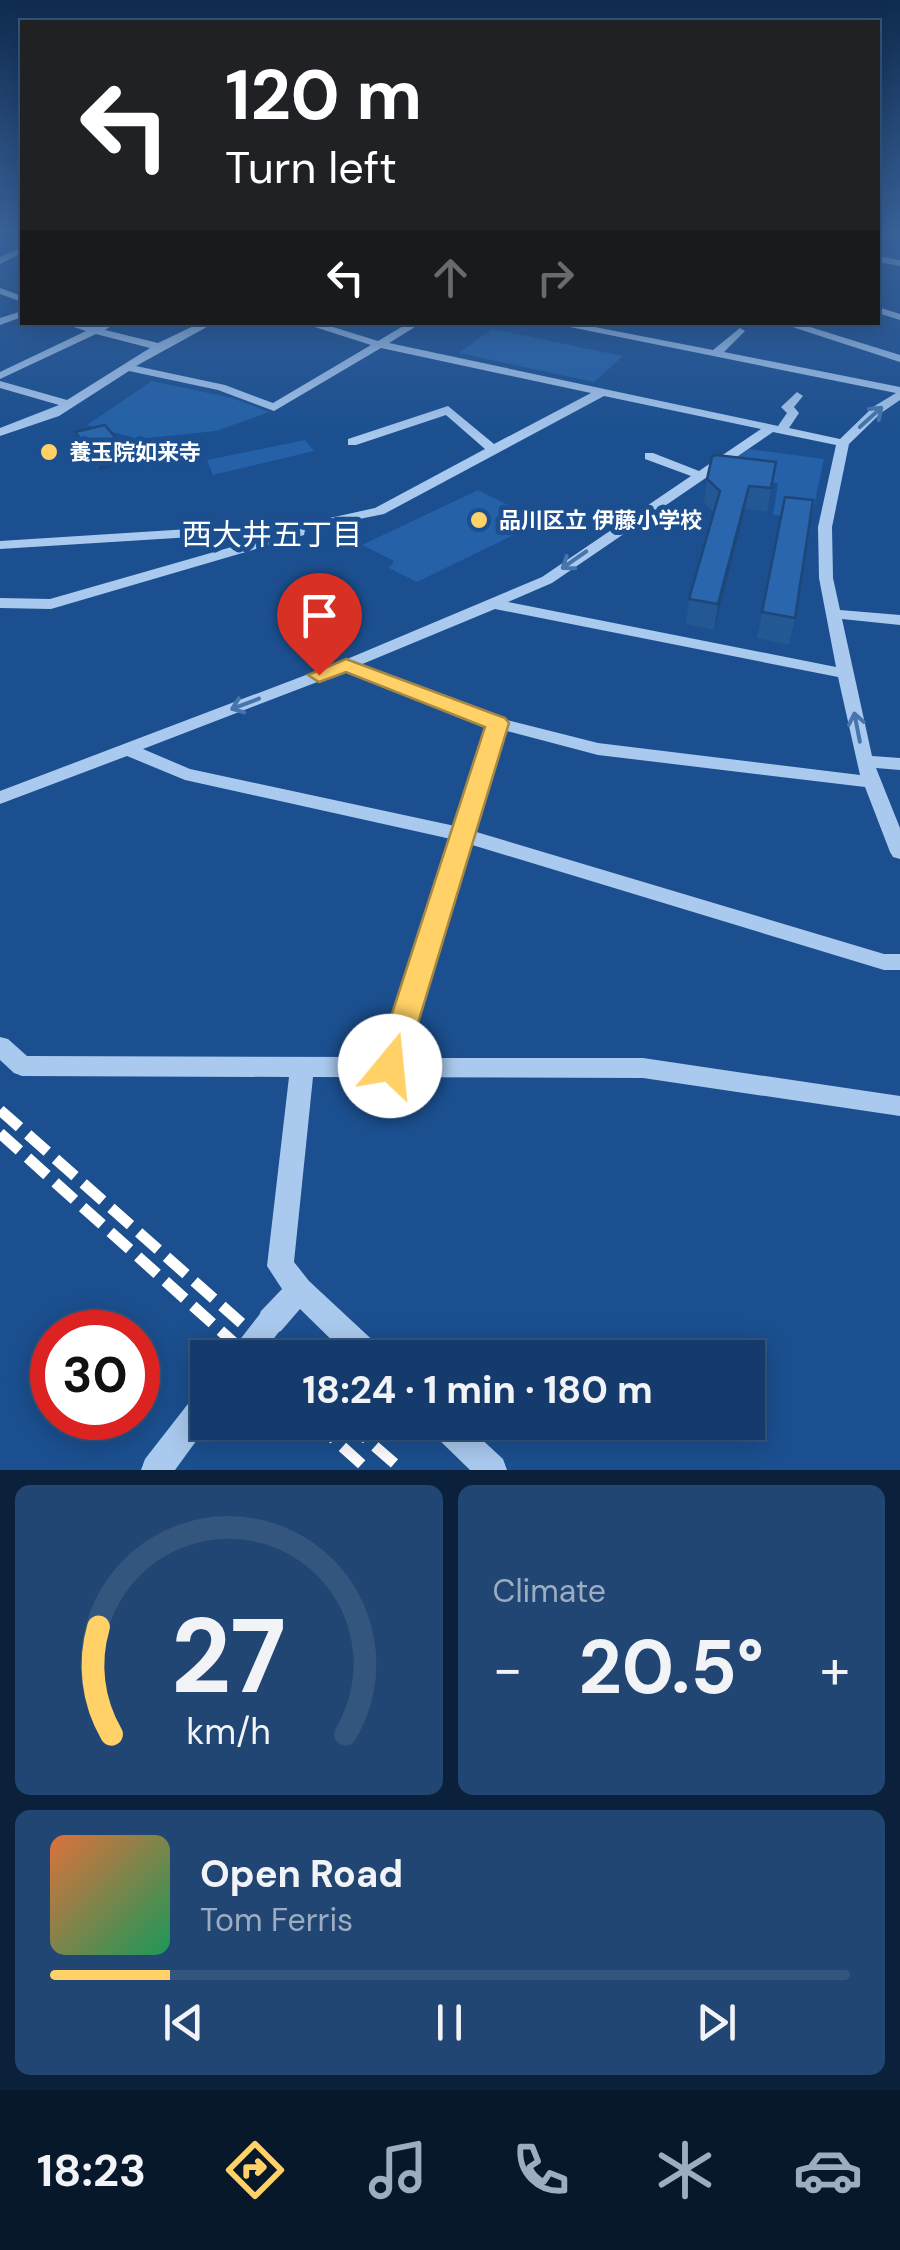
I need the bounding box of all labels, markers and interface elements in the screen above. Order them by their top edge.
text: 120 m [225,50,422,141]
icon: left [60,60,190,190]
text: Turn left [225,138,397,197]
icon: left [318,250,373,305]
icon: ahead [423,250,478,305]
icon: right [528,250,583,305]
one-way arrow [858,406,883,429]
place label: 養玉院如来寺 [69,438,201,467]
marker: 養玉院如来寺 [38,441,60,463]
place label: 品川区立 伊藤小学校 [499,506,702,535]
marker: 品川区立 伊藤小学校 [468,509,490,531]
district label: 西大井五丁目 [182,515,362,554]
one-way arrow [561,549,588,570]
pin [277,573,362,676]
icon: arrive [292,588,347,643]
one-way arrow [230,696,260,714]
one-way arrow [847,712,866,744]
position arrow [338,1014,442,1118]
speed limit sign: 30 [30,1310,160,1440]
text: 18:24 · 1 min · 180 m [302,1365,653,1415]
text: Climate [493,1570,606,1612]
text: 27 [171,1589,286,1724]
text: 20.5° [578,1619,764,1716]
text: − [493,1633,523,1705]
text: + [820,1633,850,1705]
text: km/h [187,1709,271,1755]
text: Open Road [200,1849,403,1899]
text: Tom Ferris [200,1899,353,1941]
icon: previous [156,1995,211,2050]
icon: pause [422,1995,477,2050]
icon: next [689,1995,744,2050]
icon: directions [220,2135,290,2205]
icon: music [363,2135,433,2205]
icon: phone [506,2135,576,2205]
icon: climate [650,2135,720,2205]
icon: car [793,2135,863,2205]
text: 18:23 [37,2141,146,2200]

